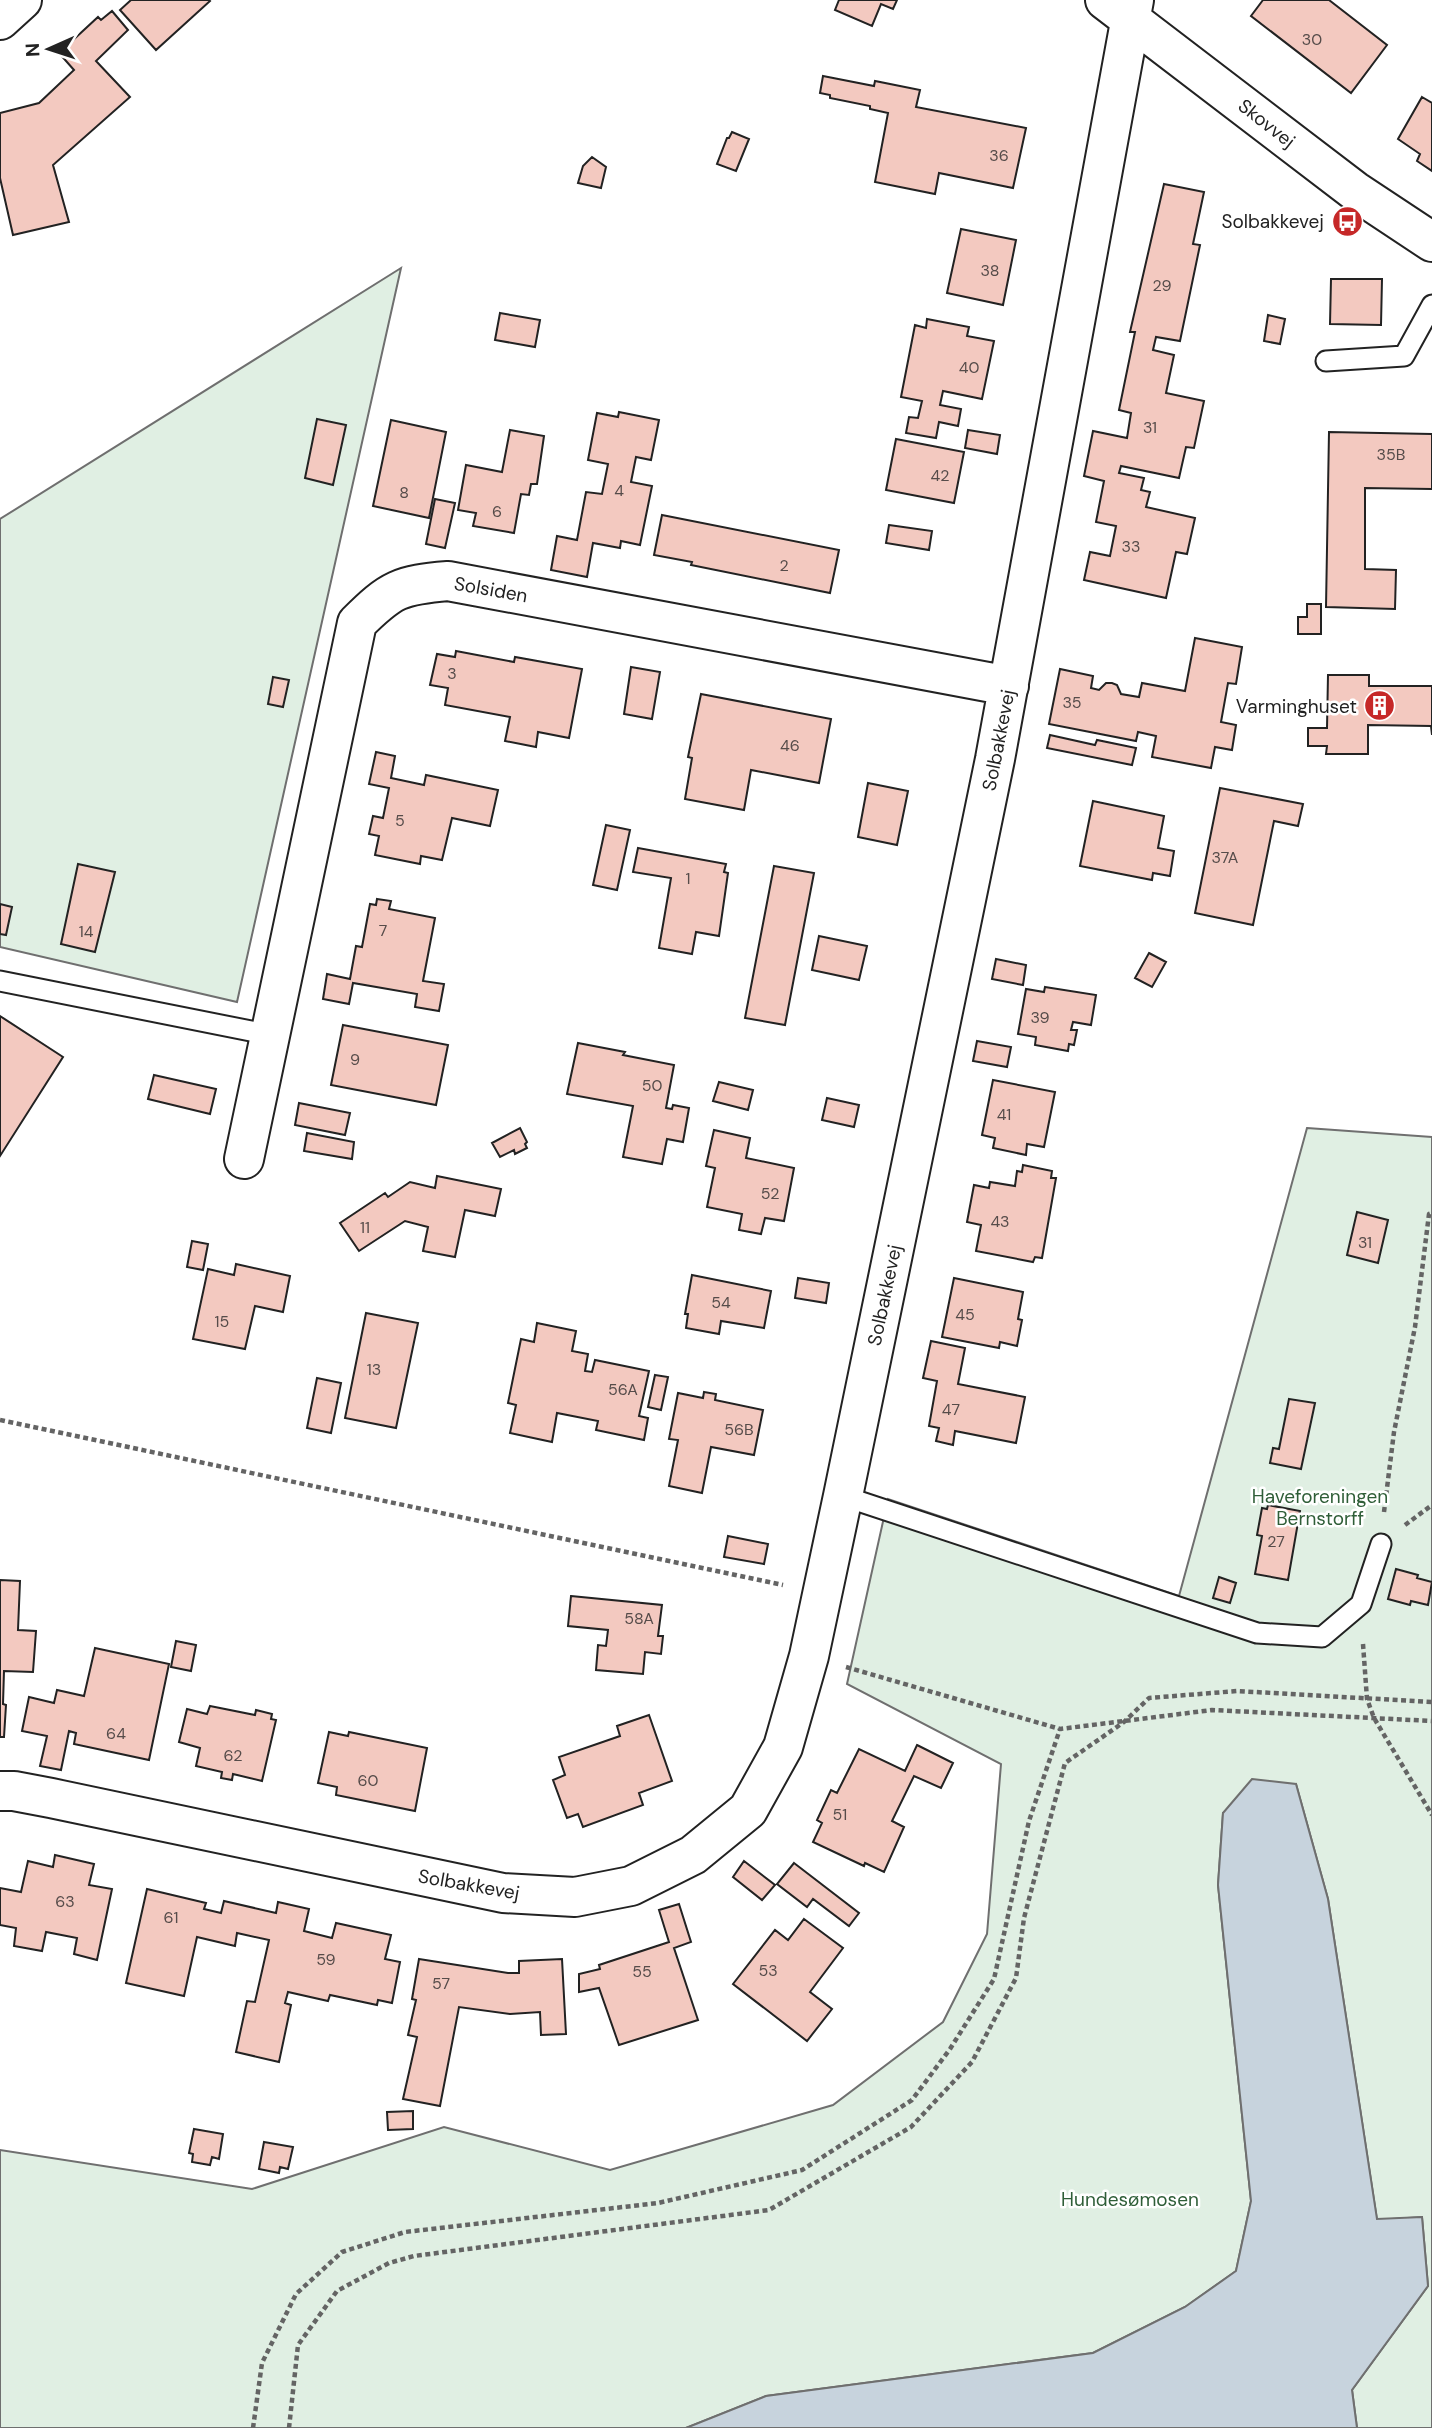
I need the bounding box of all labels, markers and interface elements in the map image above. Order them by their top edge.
north arrow [14,14,84,84]
house number: 30 [1302,29,1322,50]
text: N [20,42,45,57]
street label: Skovvej [1233,93,1300,153]
house number: 36 [989,145,1009,166]
bus stop icon: Solbakkevej [1330,204,1364,238]
place label: Solbakkevej [1221,209,1324,234]
house number: 38 [980,260,1000,281]
house number: 29 [1152,275,1172,296]
house number: 40 [959,357,979,378]
house number: 31 [1143,417,1157,438]
house number: 35B [1377,444,1405,465]
house number: 42 [931,465,949,486]
house number: 4 [614,480,624,501]
house number: 8 [399,482,409,503]
house number: 6 [492,501,502,522]
house number: 33 [1122,536,1140,557]
house number: 2 [779,555,789,576]
street label: Solsiden [452,571,530,608]
house number: 3 [447,663,457,684]
street label: Solbakkevej [976,687,1021,793]
building icon: Varminghuset [1363,689,1397,723]
house number: 35 [1062,692,1082,713]
place label: Varminghuset [1236,694,1357,719]
house number: 46 [780,735,800,756]
house number: 5 [395,810,405,831]
house number: 37A [1212,847,1239,868]
house number: 1 [686,868,691,889]
house number: 7 [379,920,387,941]
house number: 14 [79,921,94,942]
house number: 39 [1030,1007,1050,1028]
house number: 9 [350,1049,360,1070]
house number: 50 [642,1075,662,1096]
house number: 41 [997,1104,1011,1125]
house number: 52 [761,1183,779,1204]
house number: 43 [990,1211,1010,1232]
house number: 11 [360,1217,370,1238]
house number: 31 [1358,1232,1372,1253]
street label: Solbakkevej [862,1242,907,1348]
house number: 54 [711,1292,731,1313]
house number: 45 [955,1304,975,1325]
house number: 15 [215,1311,229,1332]
house number: 13 [367,1359,381,1380]
house number: 56A [608,1379,638,1400]
house number: 47 [942,1399,960,1420]
house number: 56B [724,1419,754,1440]
park label: Haveforeningen Bernstorff [1252,1484,1388,1531]
house number: 27 [1267,1531,1285,1552]
house number: 58A [624,1608,654,1629]
house number: 64 [106,1723,126,1744]
house number: 62 [224,1745,242,1766]
house number: 60 [358,1770,379,1791]
house number: 51 [833,1804,847,1825]
street label: Solbakkevej [416,1863,522,1906]
house number: 63 [55,1891,75,1912]
house number: 61 [163,1907,179,1928]
house number: 59 [316,1949,336,1970]
house number: 53 [758,1960,778,1981]
house number: 55 [632,1961,652,1982]
house number: 57 [432,1973,450,1994]
park label: Hundesømosen [1061,2187,1199,2212]

